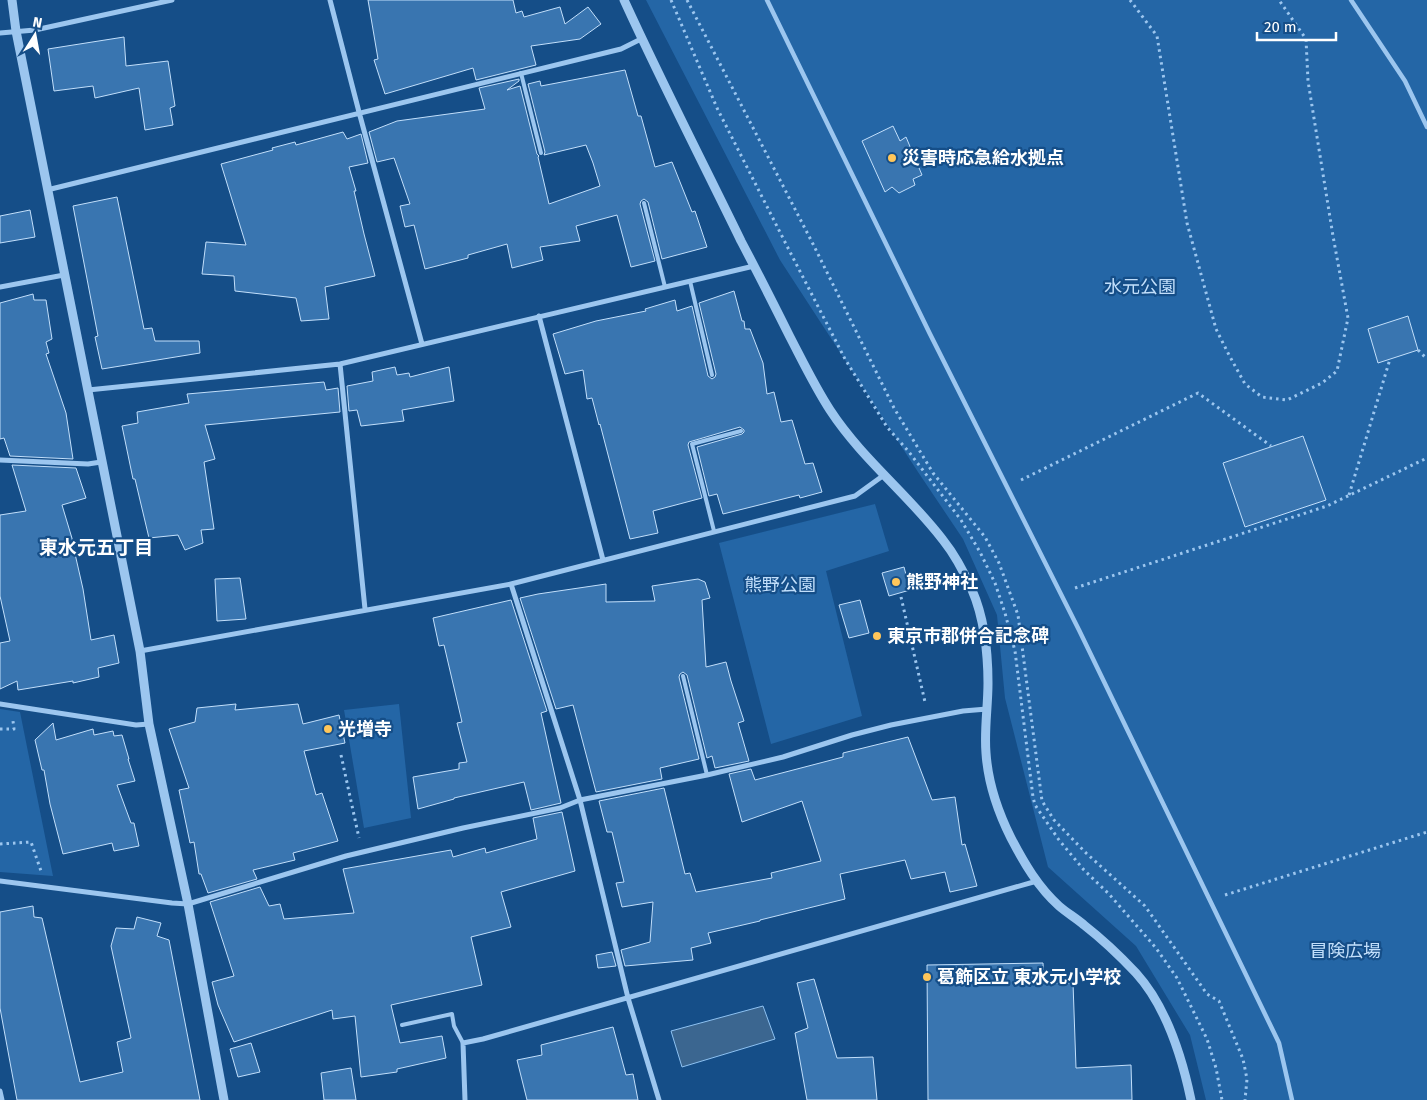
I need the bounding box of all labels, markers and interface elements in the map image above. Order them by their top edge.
north arrow [10,10,60,60]
scale bar [1257,10,1336,42]
text: N [31,13,44,32]
text: 20 m [1264,18,1297,36]
place label: 災害時応急給水拠点 [902,147,1064,169]
marker: 災害時応急給水拠点 [886,152,898,164]
park label: 水元公園 [1104,276,1176,298]
district label: 東水元五丁目 [39,536,153,559]
place label: 熊野神社 [906,571,978,593]
park label: 熊野公園 [744,574,816,596]
marker: 熊野神社 [890,576,902,588]
place label: 東京市郡併合記念碑 [887,625,1049,647]
marker: 東京市郡併合記念碑 [871,630,883,642]
place label: 光増寺 [338,718,392,740]
marker: 光増寺 [322,723,334,735]
park label: 冒険広場 [1309,940,1381,962]
place label: 葛飾区立 東水元小学校 [937,966,1121,988]
marker: 葛飾区立 東水元小学校 [921,971,933,983]

